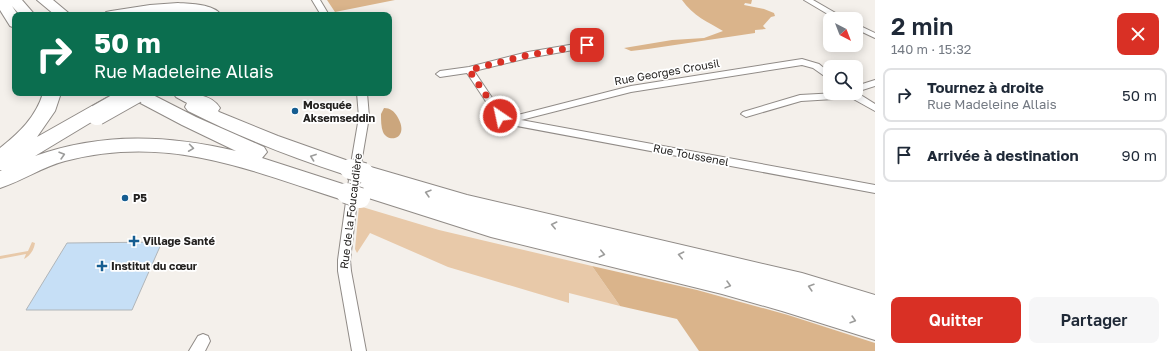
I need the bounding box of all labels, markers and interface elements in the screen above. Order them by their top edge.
text: 2 min [891,11,953,40]
north arrow [823,12,863,52]
map controls [823,12,863,100]
button: close [1117,13,1159,55]
text: 50 m [94,26,161,59]
icon: right [28,28,80,80]
pin [570,28,604,62]
icon: arrive [576,34,598,56]
text: 140 m · 15:32 [891,41,971,57]
street label: Rue Georges Crousil [613,56,721,87]
text: Rue Madeleine Allais [94,60,273,82]
button: search [823,60,863,100]
text: Tournez à droite [927,78,1044,96]
icon: right [893,84,915,106]
text: 50 m [1122,86,1157,104]
position arrow [479,95,521,137]
text: Rue Madeleine Allais [927,96,1057,112]
place label: Mosquée Aksemseddin [303,98,376,124]
marker: Mosquée Aksemseddin [290,106,300,116]
street label: Rue Toussenel [652,141,731,168]
one-way arrow [188,143,194,152]
icon: arrive [893,144,915,166]
text: Arrivée à destination [927,146,1079,164]
text: 90 m [1122,146,1157,164]
one-way arrow [59,151,65,159]
street label: Rue de la Foucaudière [337,152,364,270]
one-way arrow [309,153,316,161]
one-way arrow [425,189,432,198]
place label: P5 [133,191,147,204]
marker: P5 [120,193,130,203]
one-way arrow [551,221,558,230]
place label: Village Santé [143,234,215,247]
marker: Village Santé [128,235,140,247]
one-way arrow [599,250,605,258]
one-way arrow [677,251,684,259]
place label: Institut du cœur [111,259,198,272]
marker: Institut du cœur [96,260,108,272]
one-way arrow [725,280,731,288]
one-way arrow [808,283,815,292]
button: Quitter [891,297,1021,343]
button: Partager [1029,297,1159,343]
one-way arrow [849,315,856,324]

